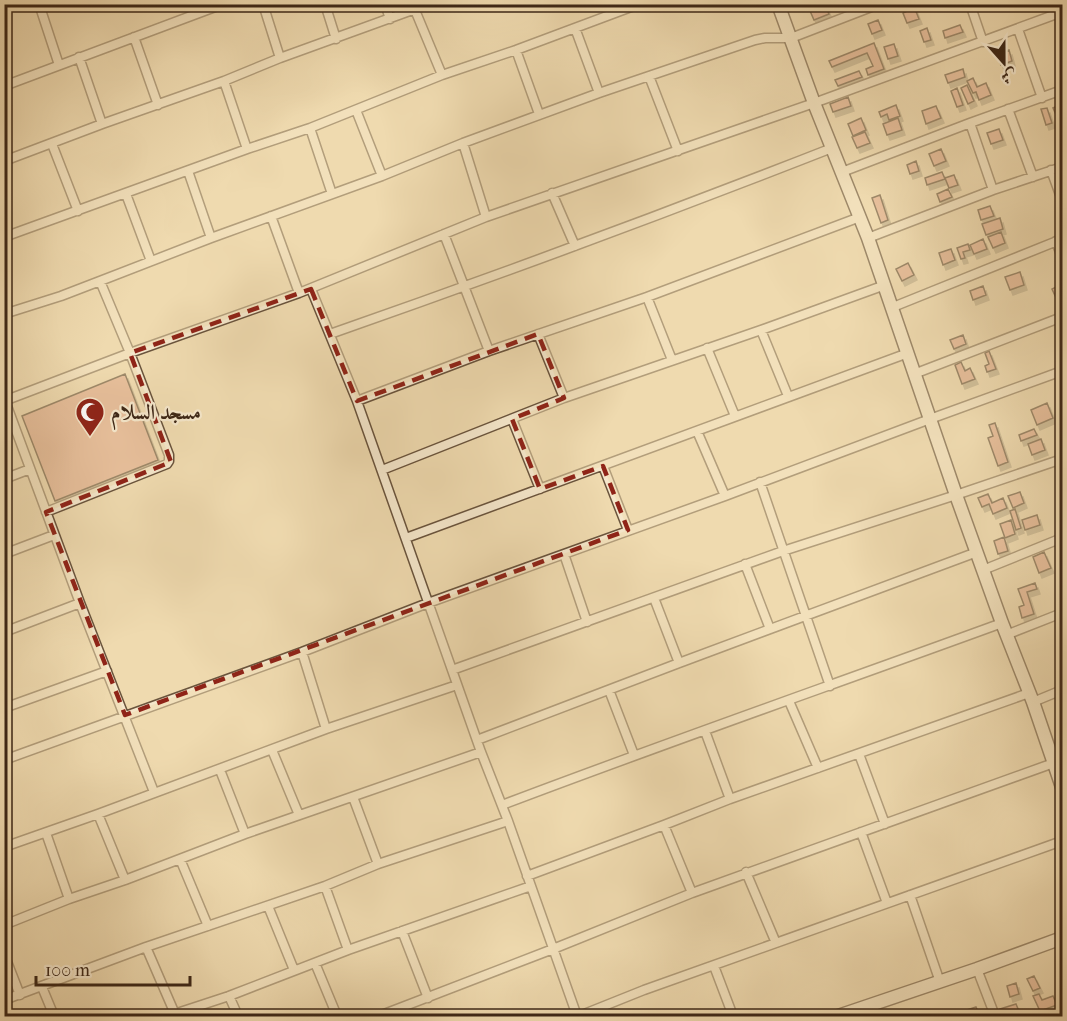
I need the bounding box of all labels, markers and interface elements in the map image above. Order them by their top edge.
north arrow [974,33,1034,93]
text: ش [998,65,1020,88]
mosque icon: مسجد السلام [74,396,106,438]
place label: مسجد السلام [111,400,201,431]
scale bar [36,949,190,987]
text: 100 m [45,960,90,981]

